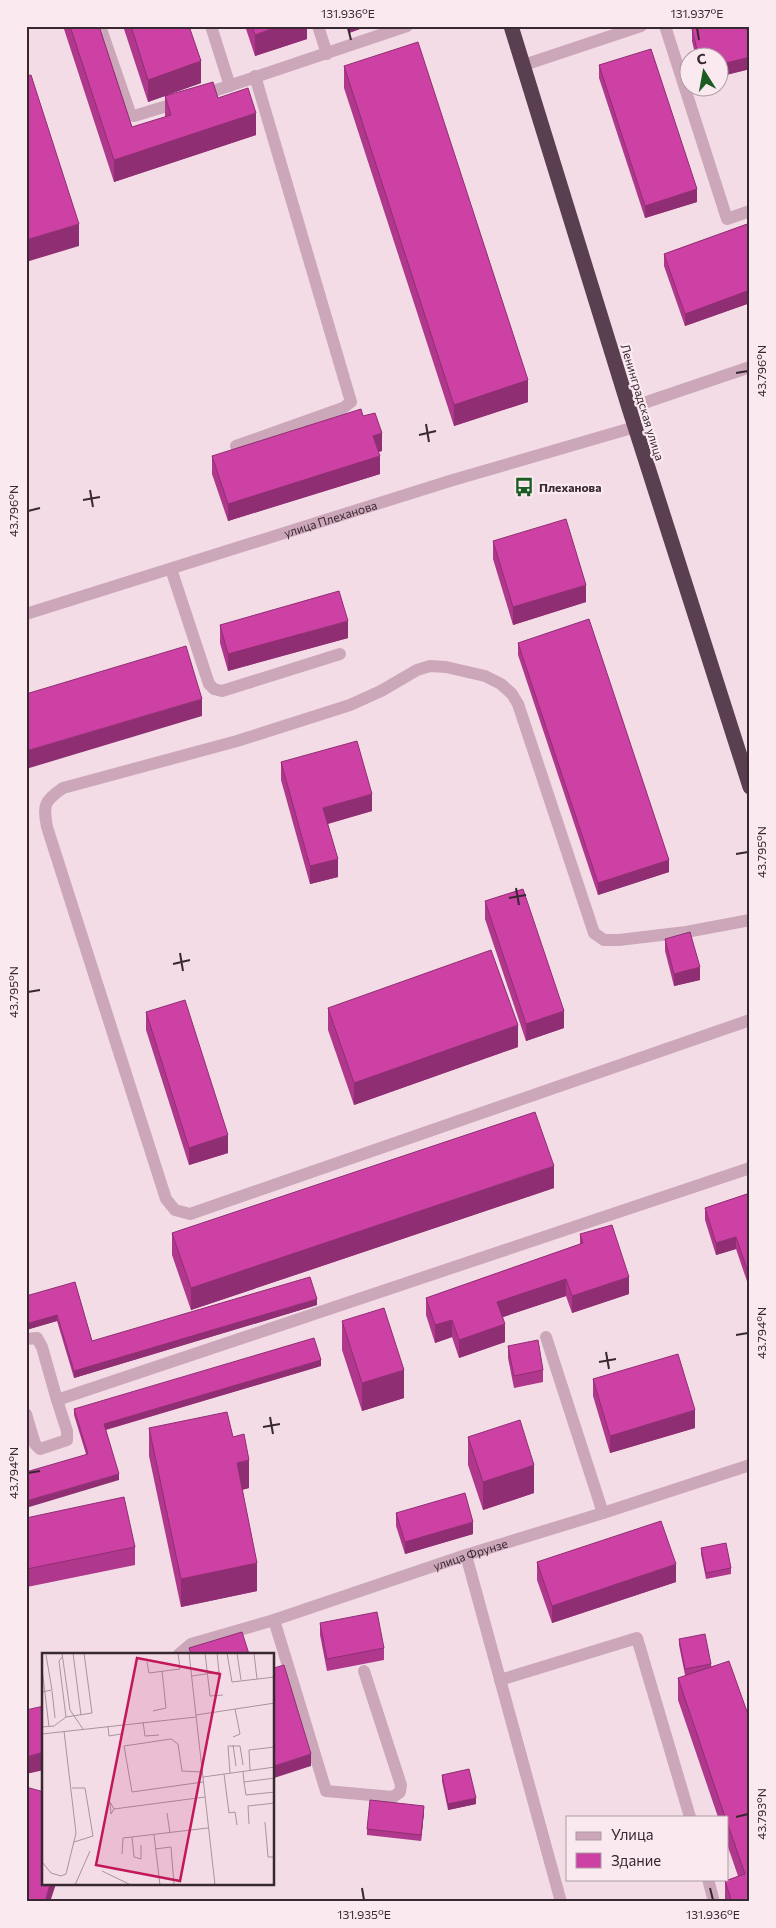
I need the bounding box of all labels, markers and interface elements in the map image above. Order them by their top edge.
text: 131.936°E [321,6,375,20]
text: 131.937°E [671,6,723,20]
north arrow [678,48,728,98]
text: С [695,49,708,68]
street label: Ленинградская улица [619,342,667,462]
text: 43.796°N [754,345,768,397]
bus stop icon: Плеханова [513,476,535,498]
place label: Плеханова [539,480,601,494]
text: 43.796°N [6,485,20,537]
street label: улица Плеханова [282,497,379,540]
text: 43.795°N [754,826,768,878]
text: 43.795°N [6,966,20,1018]
text: 43.794°N [754,1307,768,1359]
text: 43.794°N [6,1447,20,1499]
street label: улица Фрунзе [431,1536,509,1573]
inset map [42,1653,275,1886]
text: 43.793°N [754,1788,768,1840]
legend [566,1816,728,1880]
text: Улица [611,1825,653,1843]
text: Здание [611,1851,661,1869]
text: 131.935°E [337,1907,391,1921]
text: 131.936°E [686,1907,740,1921]

